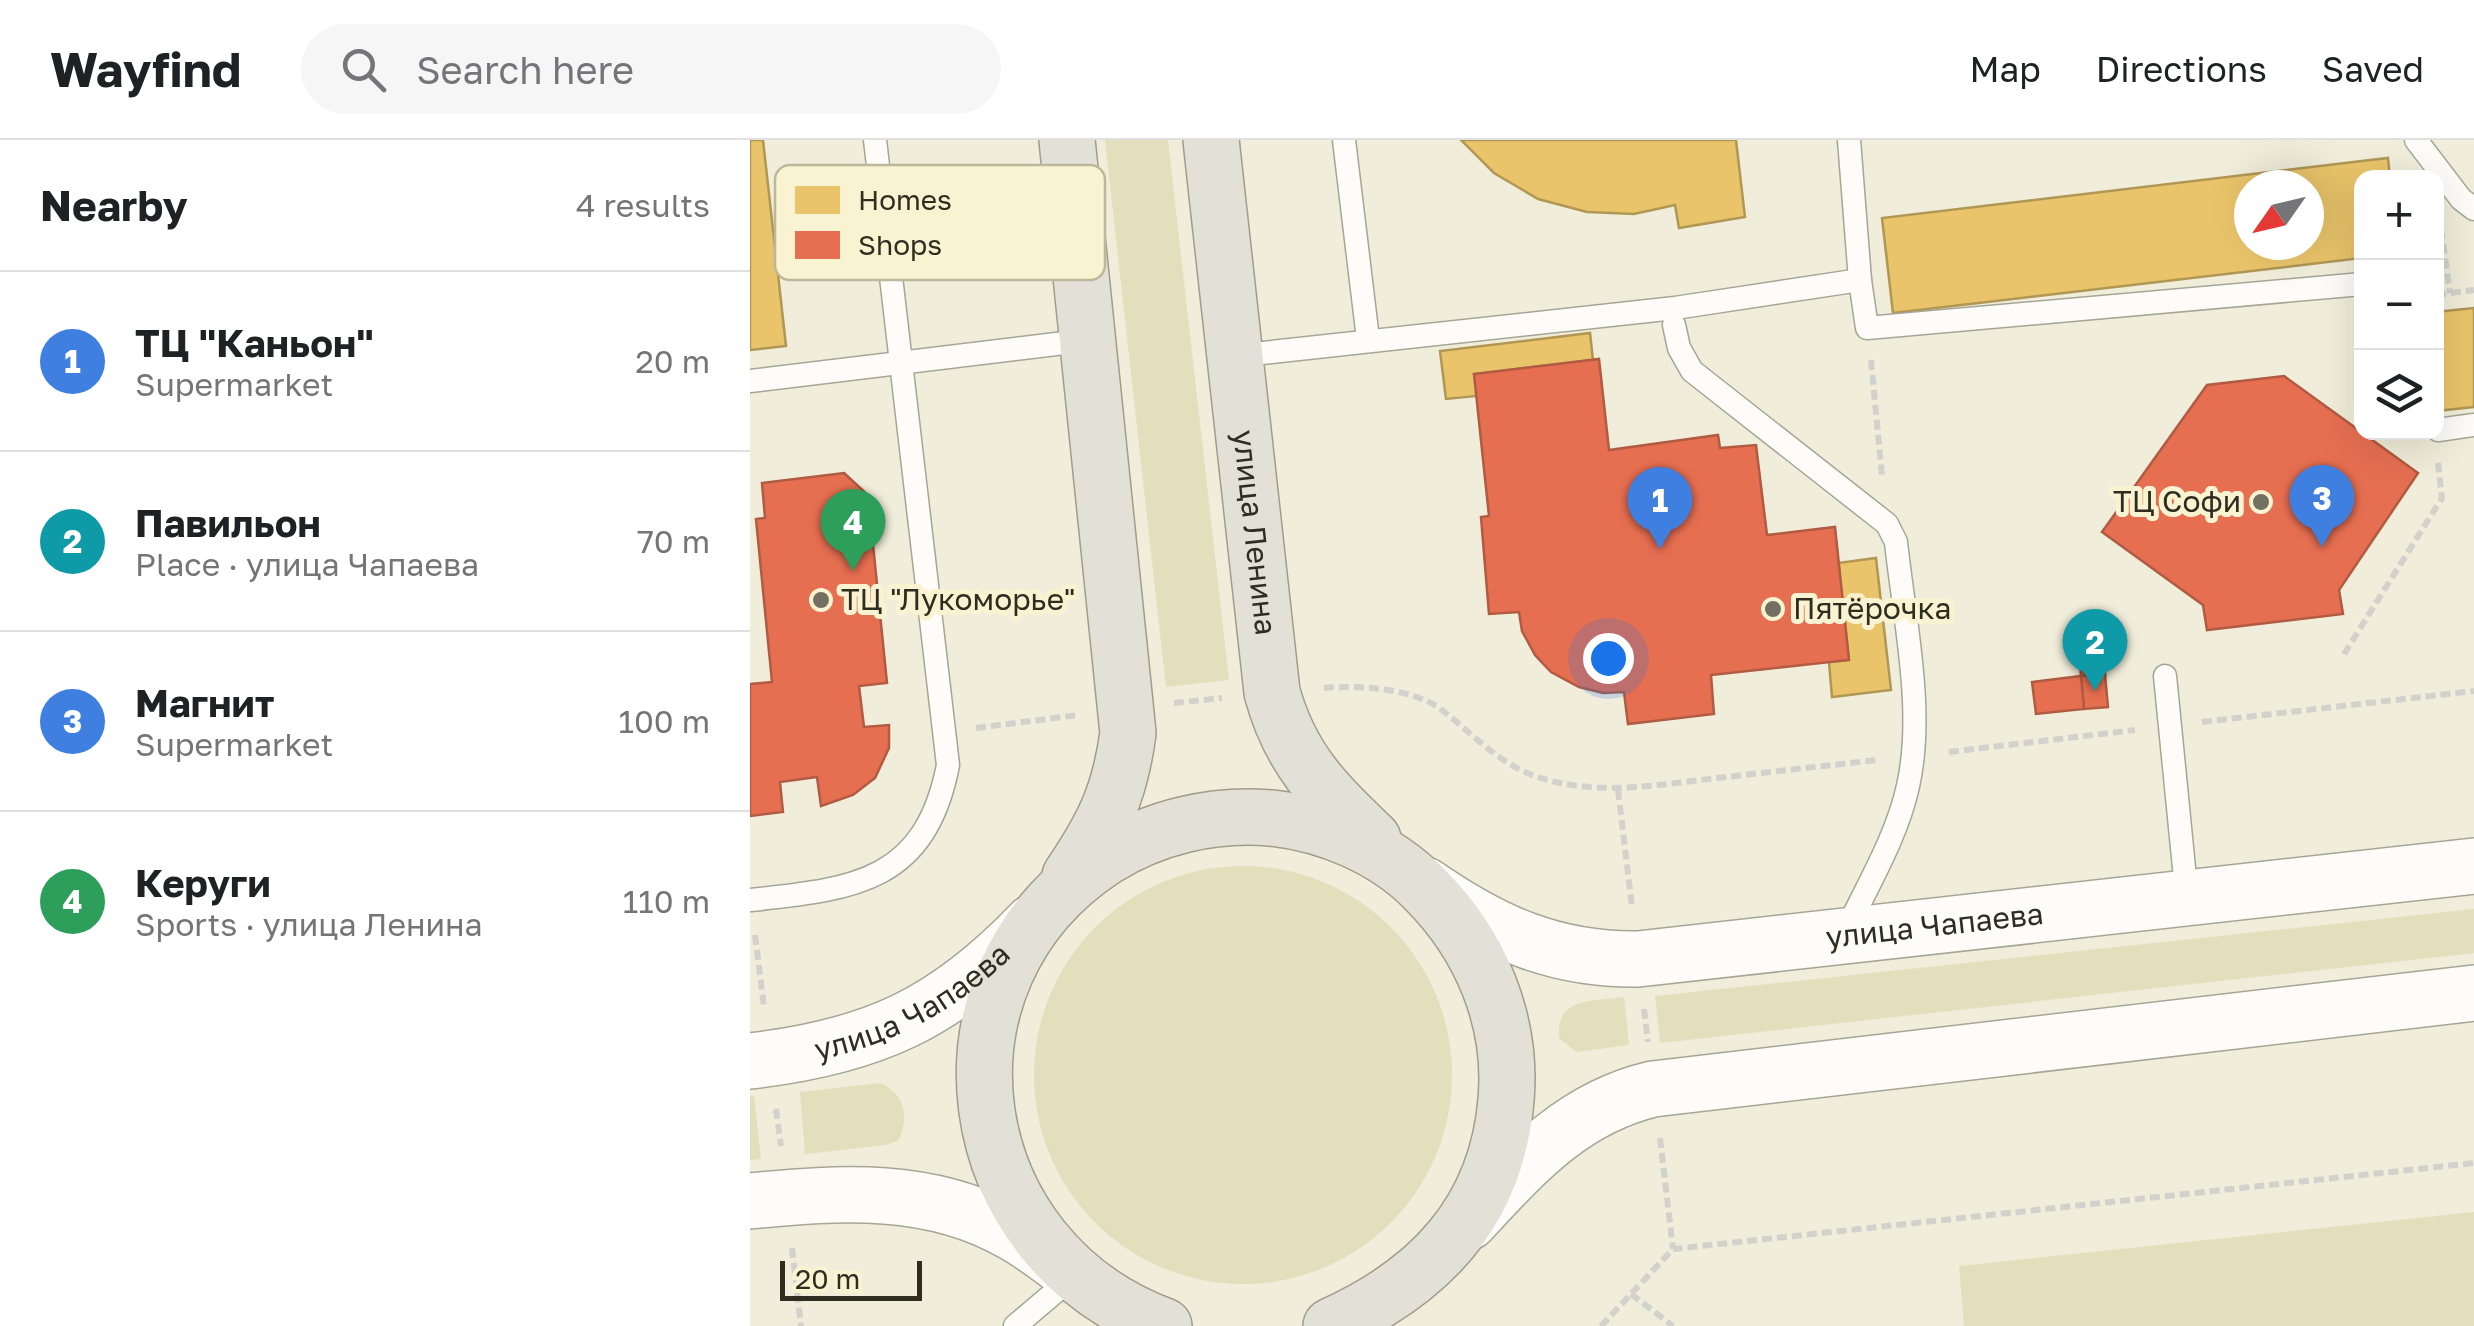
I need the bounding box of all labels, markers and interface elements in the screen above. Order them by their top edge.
search box [301,24,1001,114]
text: Wayfind [50,40,241,98]
icon: search [336,42,391,97]
text: Search here [416,47,634,92]
text: Map [1969,48,2041,90]
text: Directions [2096,48,2267,90]
text: Saved [2322,48,2424,90]
legend [775,165,1105,280]
north arrow [2234,170,2324,260]
map controls [2354,170,2444,440]
button: + [2354,170,2444,260]
text: Nearby [40,180,188,230]
text: Homes [858,183,952,216]
text: 4 results [576,186,710,224]
text: Shops [858,228,942,261]
button: − [2354,260,2444,350]
text: ТЦ "Каньон" [135,320,374,365]
text: 1 [64,342,81,380]
text: 20 m [635,342,710,380]
button: layers [2354,350,2444,440]
text: Supermarket [135,365,333,403]
street label: улица Ленина [1226,428,1285,637]
pin: 3 [2290,464,2354,547]
pin: 1 [1628,466,1692,549]
place label: ТЦ Софи [2113,483,2241,519]
pin: 4 [820,488,886,571]
marker: ТЦ Софи [2250,491,2272,513]
text: Павильон [135,500,321,545]
text: 2 [63,522,82,560]
text: 70 m [637,522,710,560]
text: Place · улица Чапаева [135,545,479,583]
place label: ТЦ "Лукоморье" [841,581,1075,617]
marker: ТЦ "Лукоморье" [810,589,832,611]
place label: Пятёрочка [1793,590,1951,626]
marker: Пятёрочка [1762,598,1784,620]
pin: 2 [2062,608,2128,691]
your location [1583,633,1634,684]
text: Магнит [135,680,274,725]
text: 3 [63,702,82,740]
text: 100 m [618,702,710,740]
text: Supermarket [135,725,333,763]
text: Керуги [135,860,271,905]
text: 4 [62,882,83,920]
text: 110 m [623,882,710,920]
street label: улица Чапаева [1824,895,2045,955]
text: Sports · улица Ленина [135,905,483,943]
street label: улица Чапаева [811,935,1017,1067]
scale bar [780,1256,922,1300]
text: 20 m [795,1262,860,1295]

